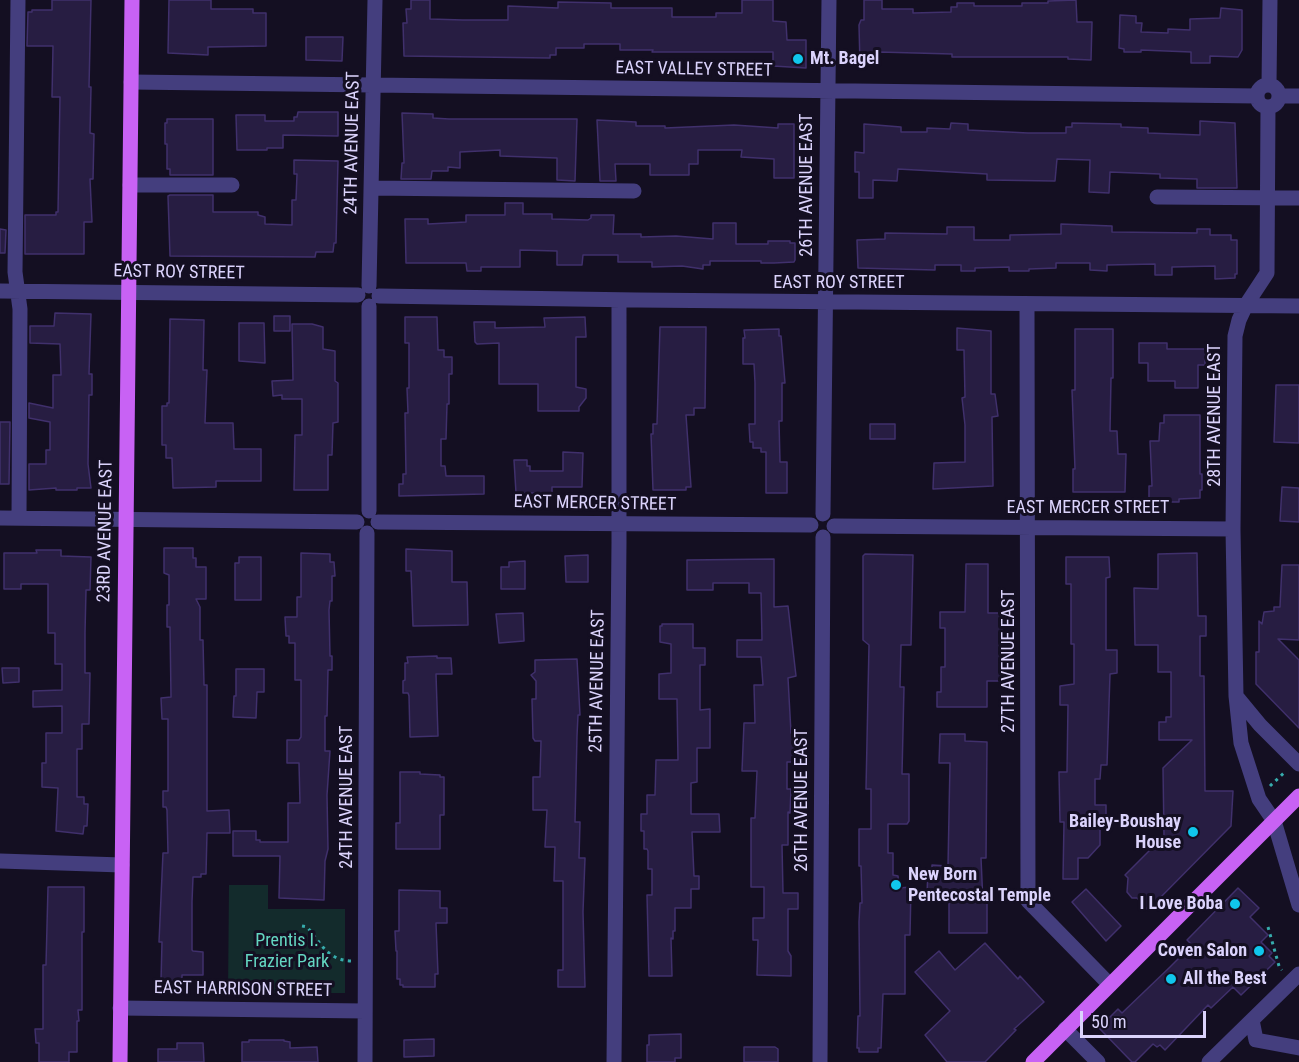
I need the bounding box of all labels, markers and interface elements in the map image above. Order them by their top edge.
place label: Mt. Bagel [810,48,879,70]
marker: Mt. Bagel [791,52,805,66]
street label: EAST VALLEY STREET [615,58,773,82]
street label: 24TH AVENUE EAST [341,71,365,215]
street label: 26TH AVENUE EAST [796,113,818,257]
street label: EAST ROY STREET [113,261,245,285]
street label: EAST ROY STREET [773,272,905,294]
street label: 28TH AVENUE EAST [1204,343,1226,487]
street label: 23RD AVENUE EAST [94,459,118,603]
street label: EAST MERCER STREET [513,492,677,516]
street label: EAST MERCER STREET [1007,497,1169,519]
street label: 27TH AVENUE EAST [998,589,1020,733]
street label: 25TH AVENUE EAST [586,609,610,753]
street label: 24TH AVENUE EAST [336,725,358,869]
street label: 26TH AVENUE EAST [791,728,813,872]
place label: Bailey-Boushay House [1069,811,1181,854]
marker: Bailey-Boushay House [1186,825,1200,839]
place label: New Born Pentecostal Temple [908,864,1051,906]
marker: New Born Pentecostal Temple [889,878,903,892]
place label: I Love Boba [1139,893,1223,915]
marker: I Love Boba [1228,897,1242,911]
park label: Prentis I. Frazier Park [245,930,329,972]
place label: Coven Salon [1158,940,1247,962]
marker: Coven Salon [1252,944,1266,958]
place label: All the Best [1183,968,1267,990]
marker: All the Best [1164,972,1178,986]
street label: EAST HARRISON STREET [154,978,332,1002]
scale bar [1083,999,1209,1037]
text: 50 m [1091,1011,1126,1032]

